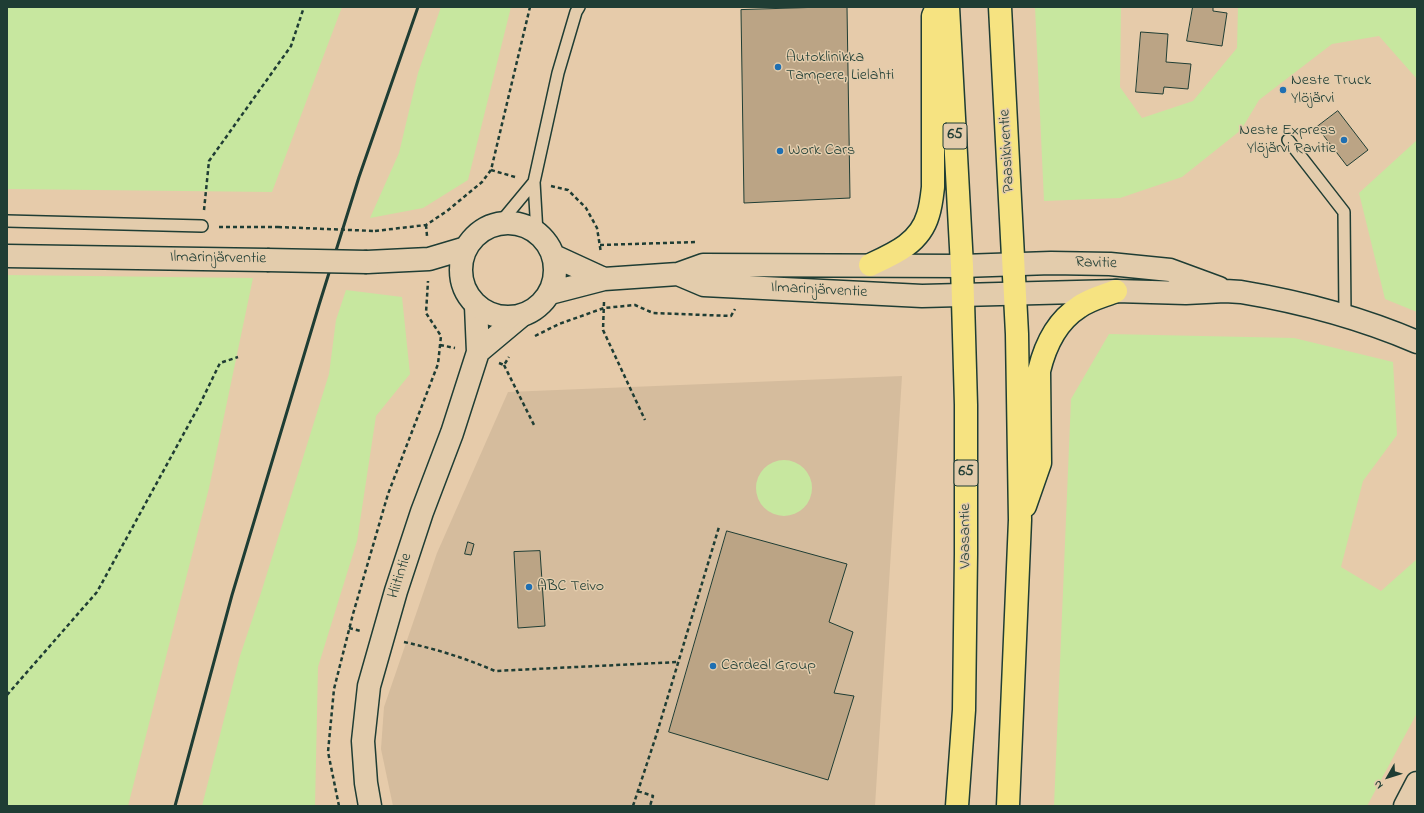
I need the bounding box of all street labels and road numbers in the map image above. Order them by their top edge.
street label: Paasikiventie [996,109,1020,193]
road number: 65 [943,123,967,149]
street label: Ilmarinjärventie [170,249,266,269]
street label: Ravitie [1075,254,1117,274]
street label: Ilmarinjärventie [770,279,868,303]
road number: 65 [954,460,978,486]
street label: Vaasantie [956,504,976,568]
street label: Hiitintie [385,551,417,601]

